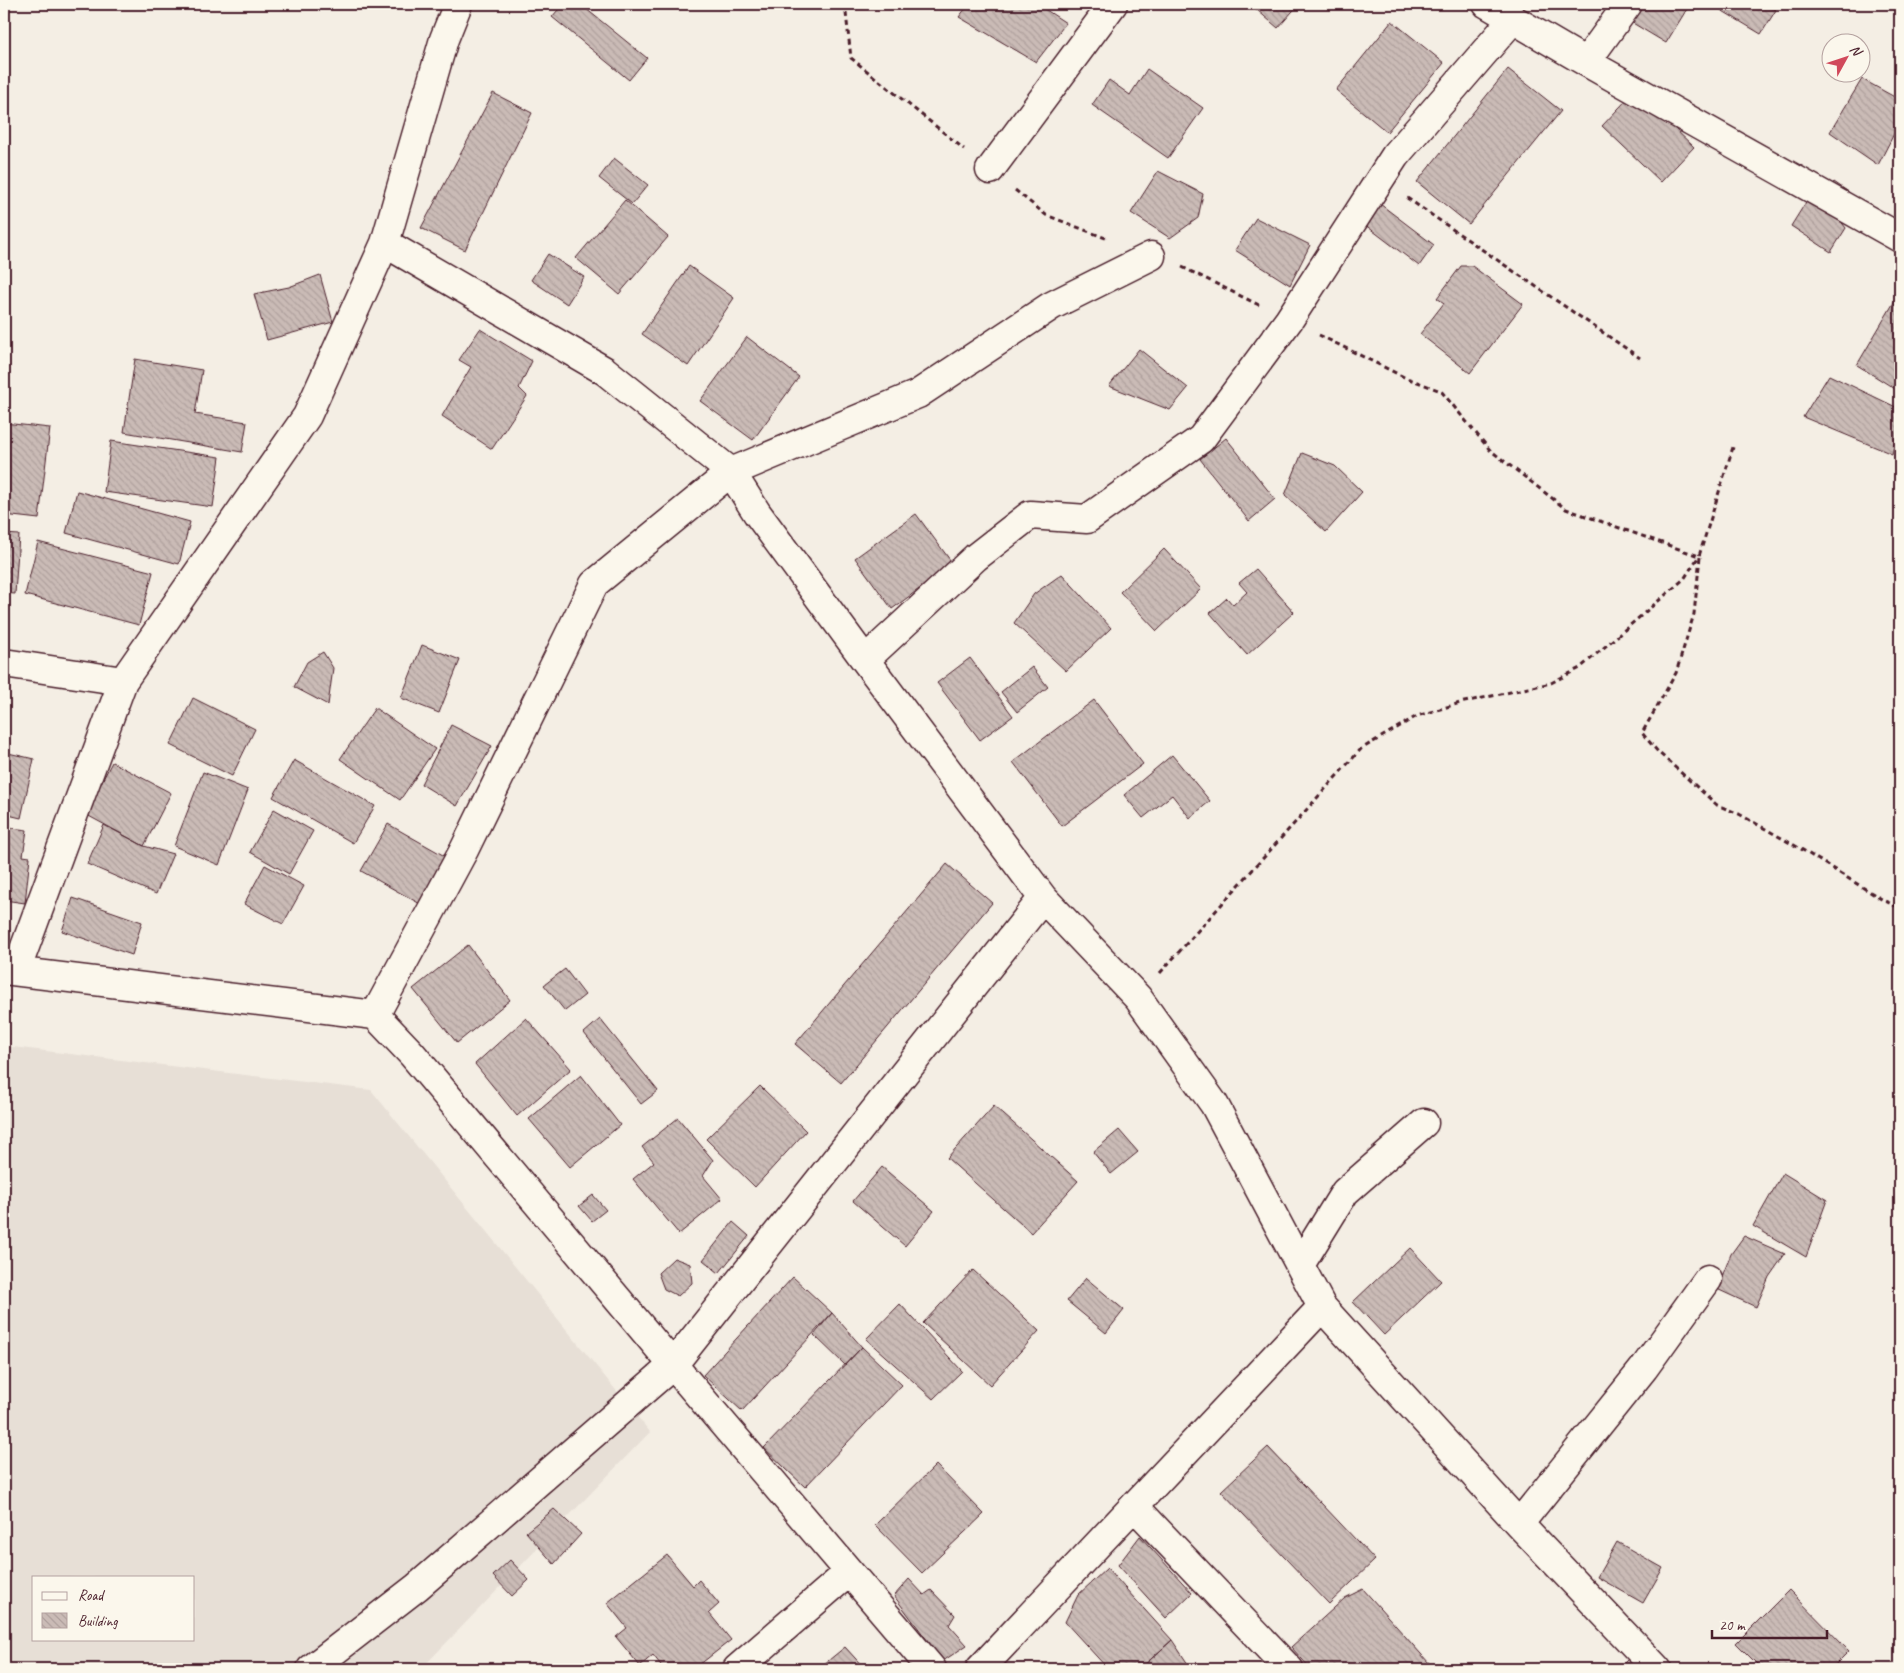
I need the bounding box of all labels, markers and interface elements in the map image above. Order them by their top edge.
north arrow [1822,32,1872,82]
text: N [1846,41,1866,61]
legend [32,1576,195,1640]
text: Road [78,1586,105,1605]
scale bar [1712,1608,1826,1640]
text: Building [78,1612,118,1631]
text: 20 m [1719,1616,1746,1635]

